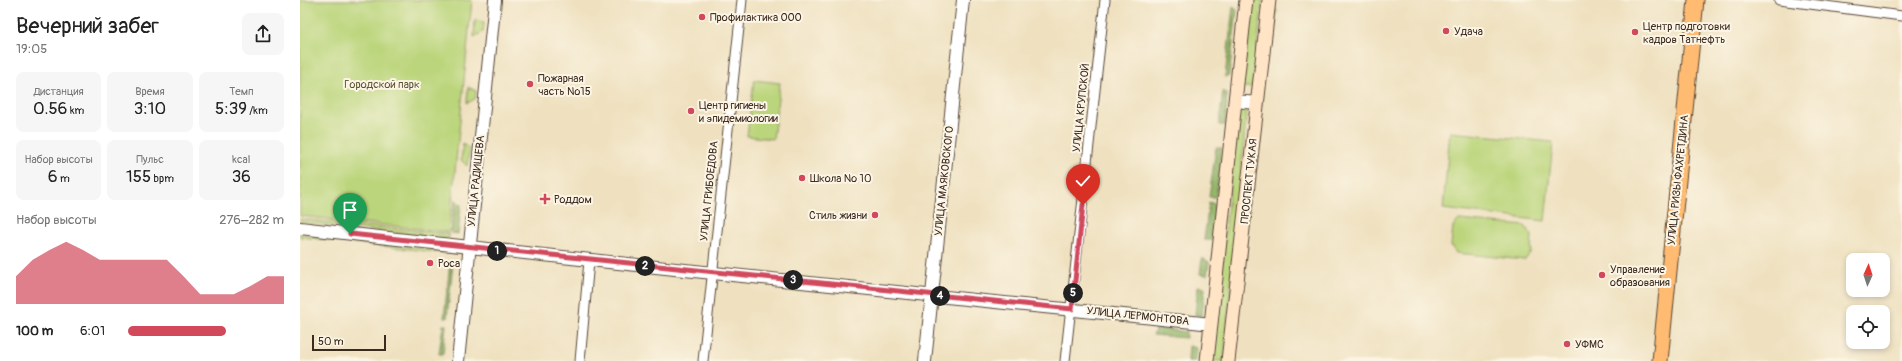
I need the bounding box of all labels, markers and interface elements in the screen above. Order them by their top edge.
place label: Профилактика ООО [710,11,801,24]
text: Вечерний забег [16,12,159,40]
marker: Профилактика ООО [697,12,707,22]
button: share [242,13,284,55]
place label: Центр подготовки кадров Татнефть [1643,20,1730,46]
place label: Удача [1454,25,1483,38]
marker: Удача [1441,26,1451,36]
marker: Центр подготовки кадров Татнефть [1630,27,1640,37]
text: 19:05 [16,41,47,57]
street label: УЛИЦА КРУПСКОЙ [1070,63,1092,153]
place label: Пожарная часть №15 [538,72,591,98]
park label: Городской парк [344,78,420,91]
marker: Пожарная часть №15 [525,79,535,89]
text: Дистанция [34,85,84,98]
text: Время [135,85,165,98]
text: Темп [229,85,254,98]
text: 0.56 [33,98,68,119]
text: 3:10 [134,98,166,119]
text: 5:39 [215,98,247,119]
place label: Центр гигиены и эпидемиологии [699,99,778,125]
text: km [68,104,84,117]
text: /km [247,104,268,117]
marker: Центр гигиены и эпидемиологии [686,106,696,116]
street label: УЛИЦА РИЗЫ ФАХРЕТДИНА [1665,114,1691,246]
street label: УЛИЦА МАЯКОВСКОГО [932,125,956,237]
street label: УЛИЦА РАДИЩЕВА [465,135,487,227]
street label: ПРОСПЕКТ ТУКАЯ [1238,138,1260,224]
street label: УЛИЦА ГРИБОЕДОВА [697,140,721,242]
text: Набор высоты [25,153,93,166]
text: Пульс [136,153,164,166]
text: kcal [232,153,250,166]
pin [1066,164,1100,205]
text: 6 [48,166,58,187]
text: 155 [126,166,151,187]
text: 36 [232,166,251,187]
icon: check [1072,170,1094,192]
text: m [58,172,70,185]
text: bpm [151,172,174,185]
place label: Школа № 10 [810,172,871,185]
marker: Школа № 10 [797,173,807,183]
pin [333,193,367,234]
marker: Роддом [539,193,551,205]
place label: Роддом [554,193,592,206]
icon: arrive [339,199,361,221]
place label: Стиль жизни [809,209,867,222]
marker: Стиль жизни [870,210,880,220]
text: Набор высоты [16,212,97,228]
text: 276–282 m [219,212,284,228]
pin: 1 [487,241,507,261]
text: 1 [495,244,499,257]
north arrow [1846,253,1890,297]
map controls [1846,253,1890,349]
pin: 2 [635,256,655,276]
place label: Роса [438,257,460,270]
marker: Роса [425,258,435,268]
text: 2 [642,259,648,272]
place label: Управление образования [1610,263,1670,289]
pin: 3 [783,270,803,290]
marker: Управление образования [1597,270,1607,280]
text: 3 [790,273,796,286]
pin: 5 [1063,283,1083,303]
pin: 4 [930,286,950,306]
text: 5 [1070,286,1076,299]
text: 4 [937,289,943,302]
street label: УЛИЦА ЛЕРМОНТОВА [1086,304,1190,328]
button: locate [1846,305,1890,349]
text: 100 m [16,323,53,339]
text: 6:01 [80,323,105,339]
scale bar [312,333,386,352]
text: 50 m [318,335,344,348]
place label: УФМС [1575,338,1604,351]
marker: УФМС [1562,339,1572,349]

